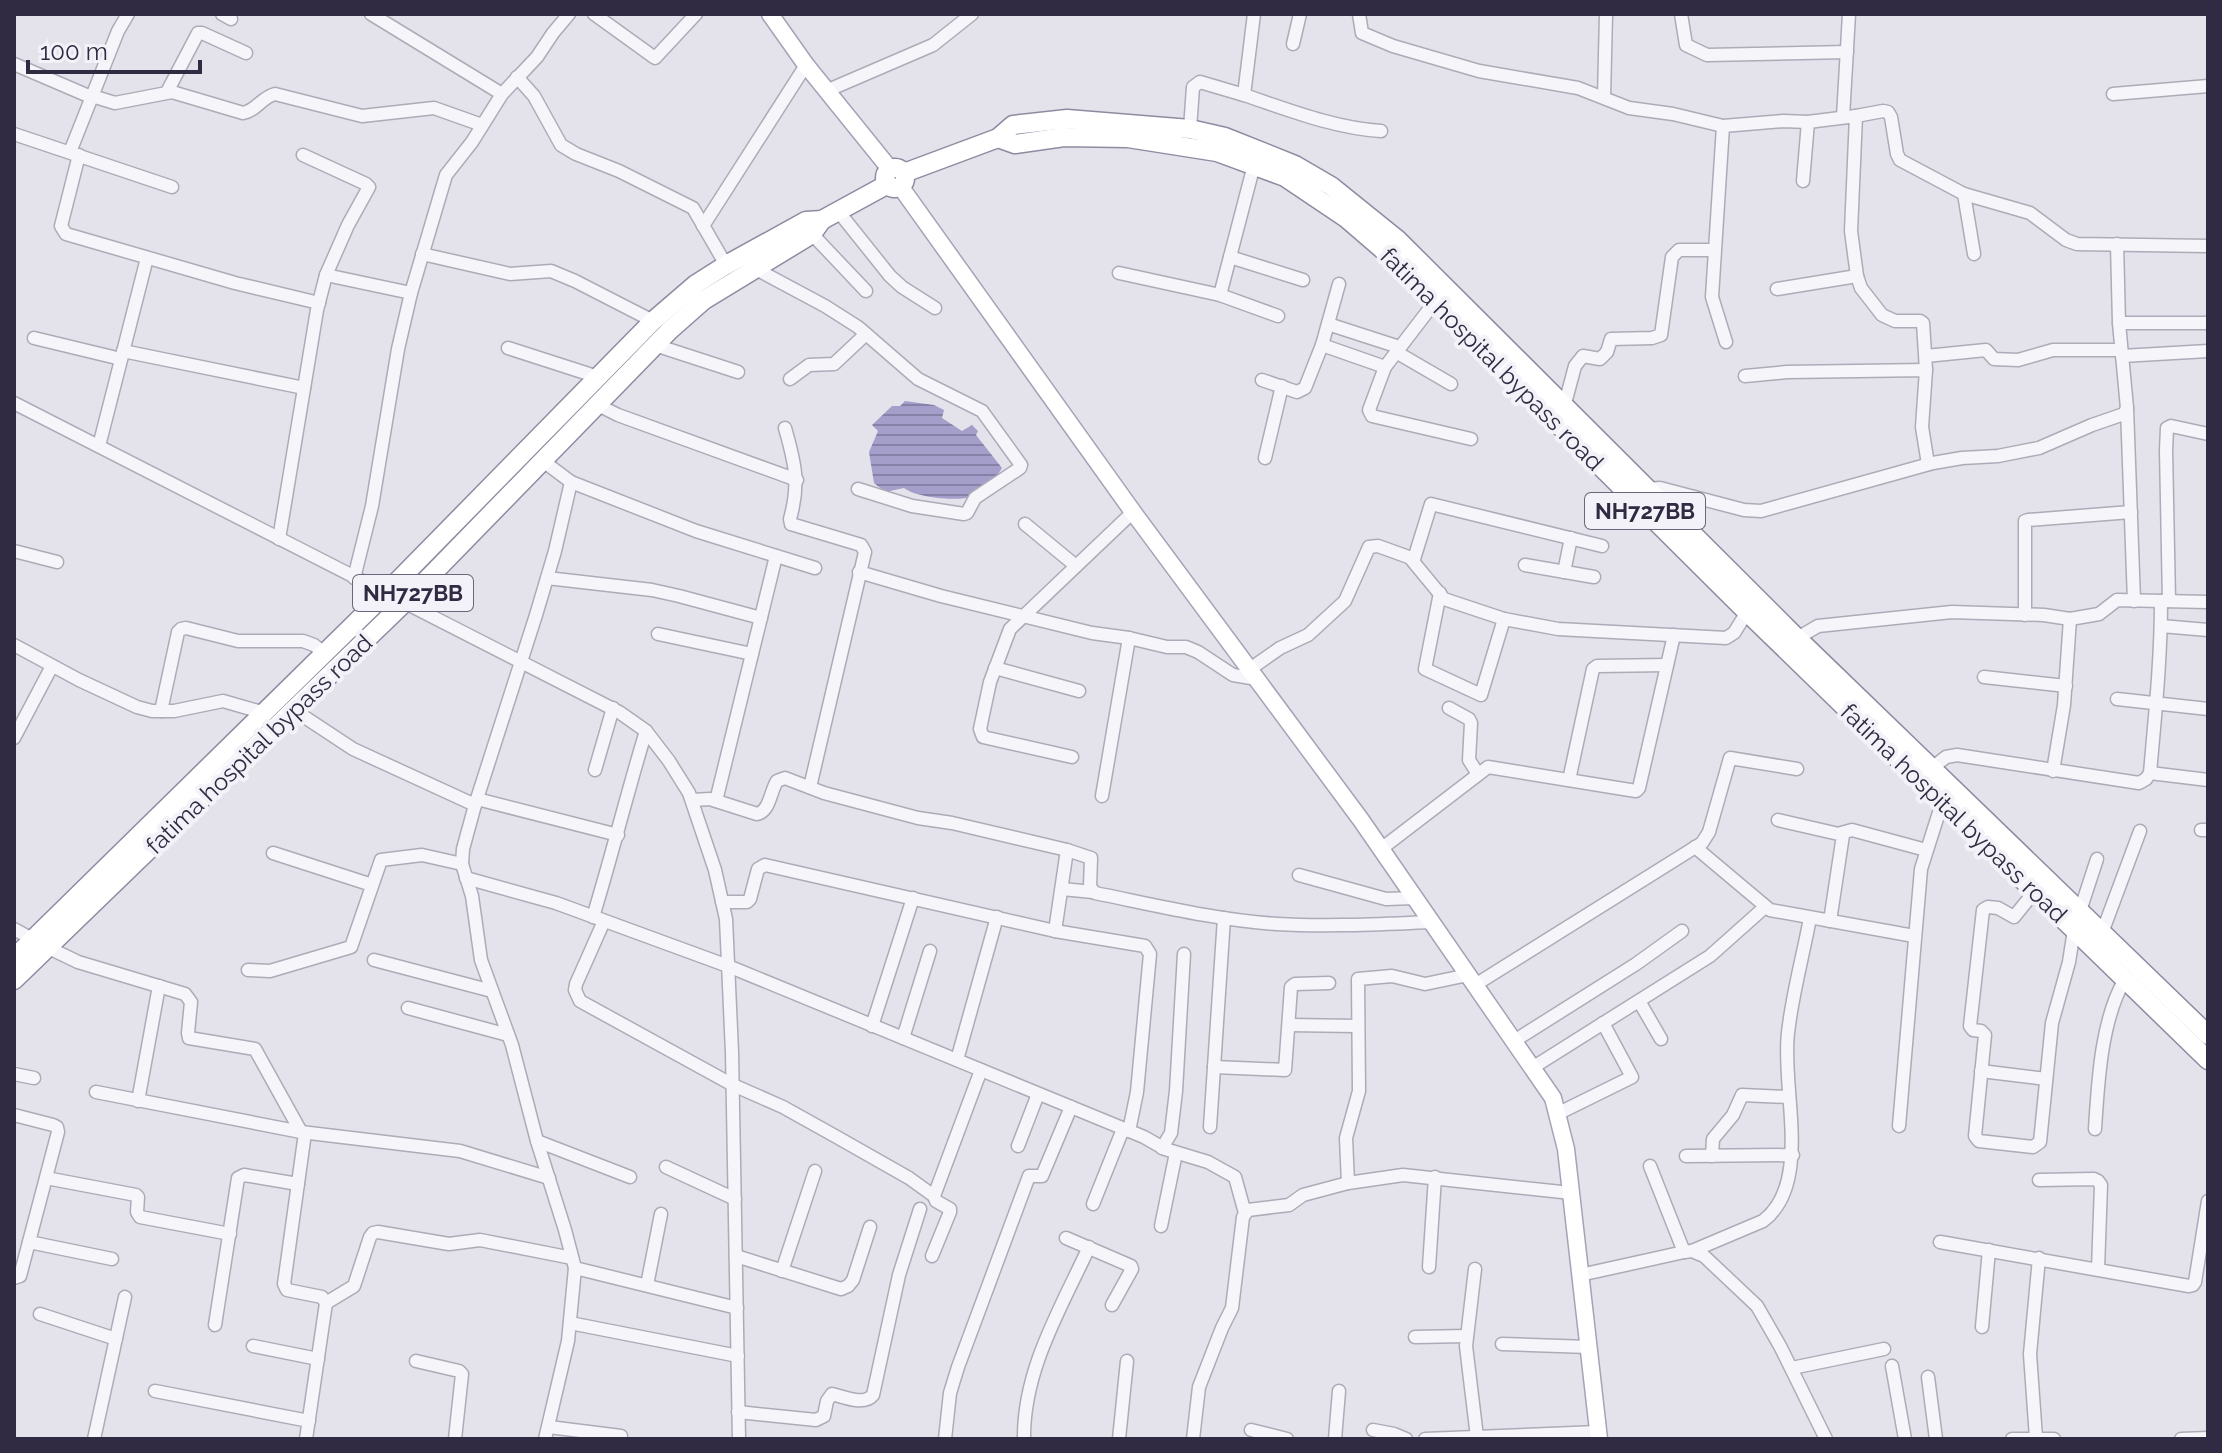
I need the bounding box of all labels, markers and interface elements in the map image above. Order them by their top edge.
scale bar [28,24,200,74]
text: 100 m [40,37,108,66]
street label: fatima hospital bypass road [1375,242,1609,476]
road number: NH727BB [1585,493,1705,529]
road number: NH727BB [353,575,473,611]
street label: fatima hospital bypass road [140,628,378,860]
street label: fatima hospital bypass road [1835,697,2073,929]

